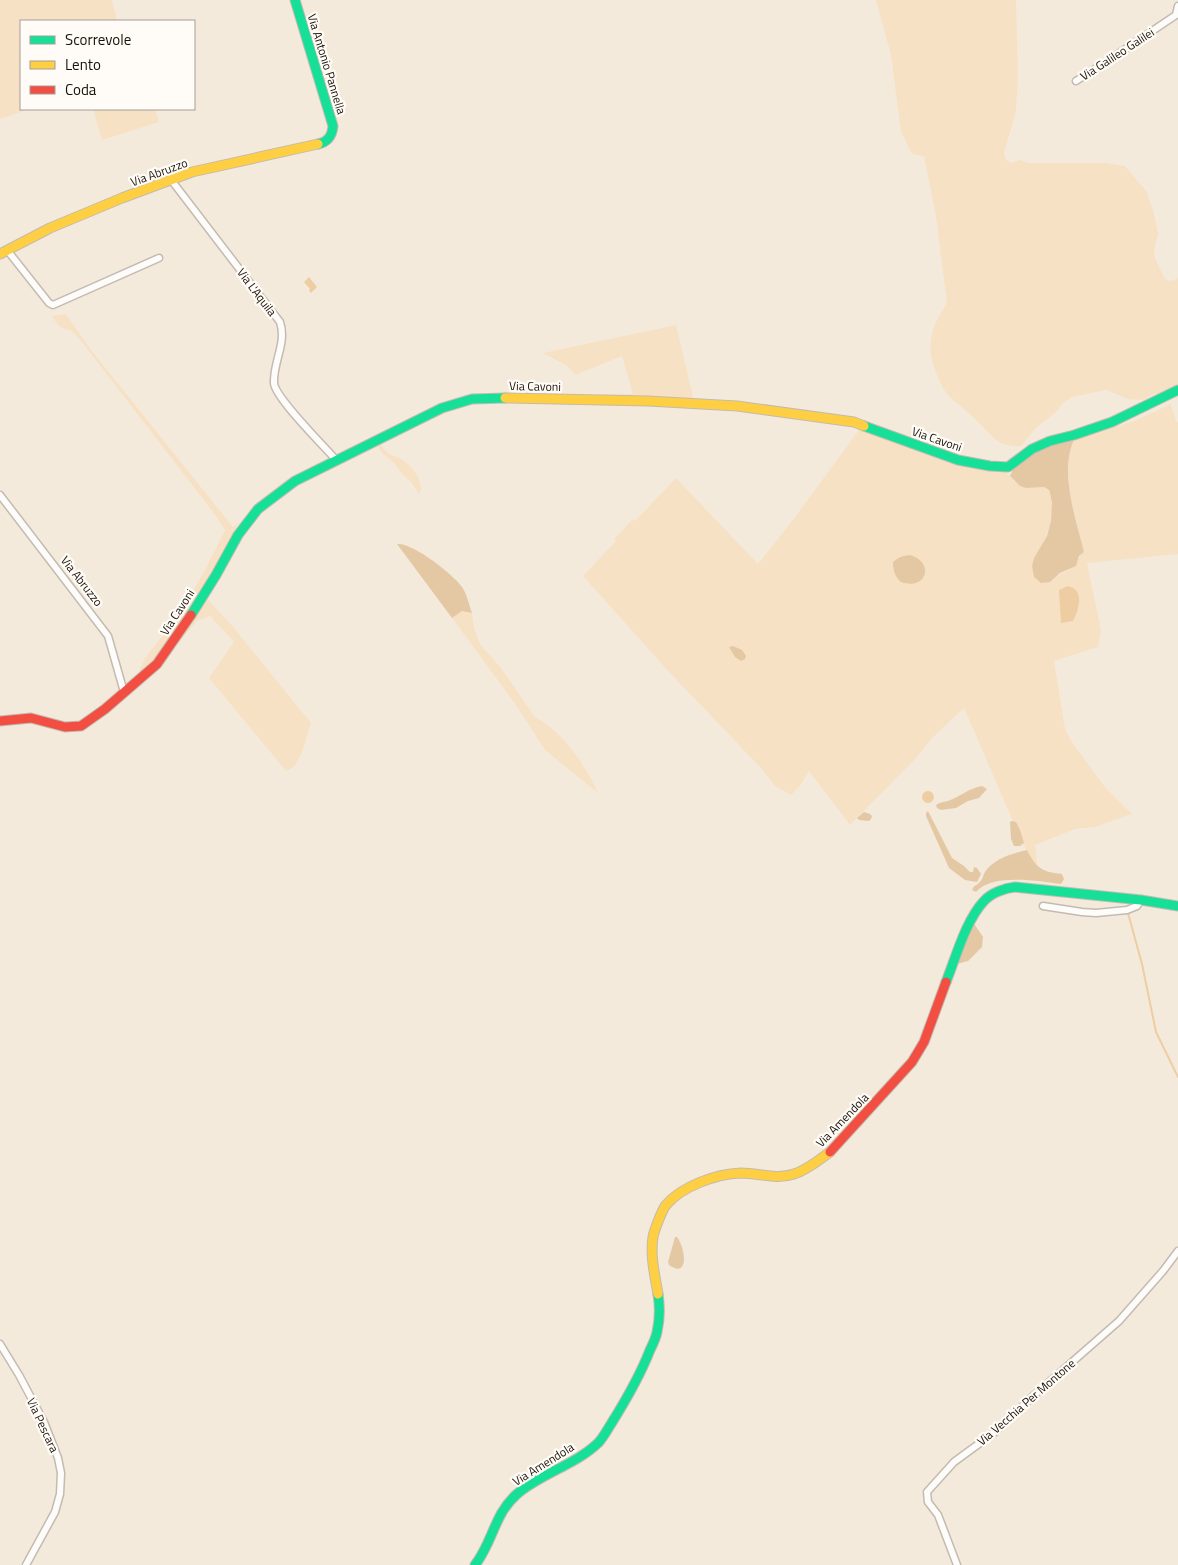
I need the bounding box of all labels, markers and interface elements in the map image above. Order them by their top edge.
street label: Via Antonio Pannella [303,11,351,117]
legend [20,20,195,110]
street label: Via Galileo Galilei [1076,23,1158,85]
text: Scorrevole [65,28,131,51]
text: Lento [65,53,101,76]
text: Coda [65,78,97,101]
street label: Via Abruzzo [128,153,190,191]
street label: Via L'Aquila [233,264,281,320]
street label: Via Cavoni [509,376,561,396]
street label: Via Cavoni [909,422,965,456]
street label: Via Abruzzo [56,552,108,610]
street label: Via Cavoni [155,585,199,639]
street label: Via Amendola [811,1088,873,1152]
street label: Via Vecchia Per Montone [973,1354,1079,1450]
street label: Via Pescara [22,1395,64,1455]
street label: Via Amendola [509,1438,577,1490]

